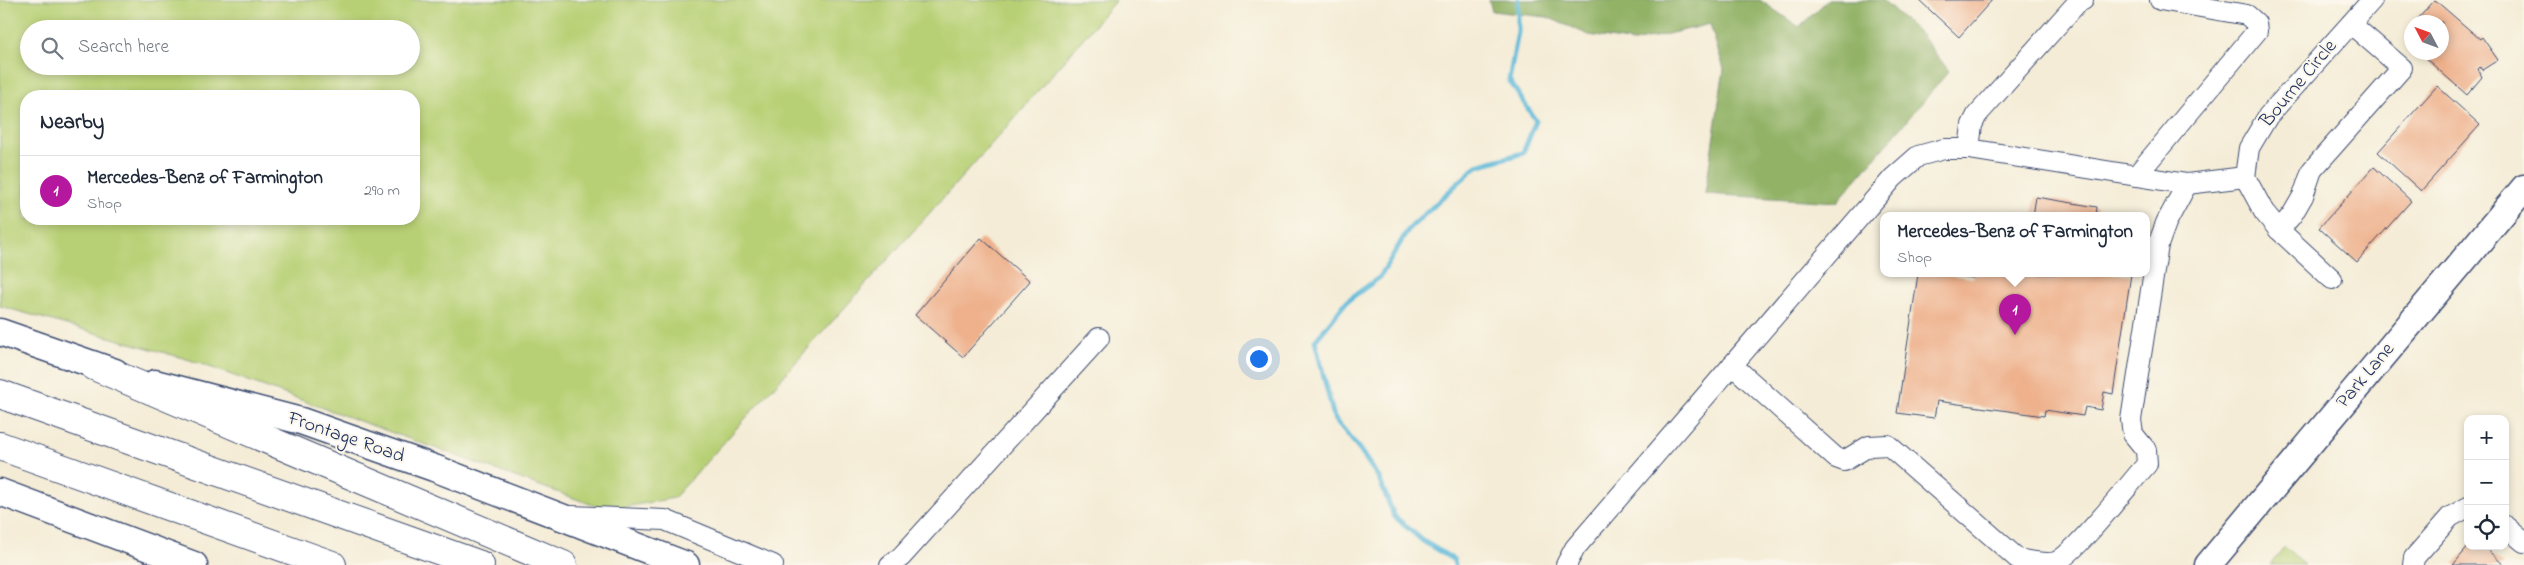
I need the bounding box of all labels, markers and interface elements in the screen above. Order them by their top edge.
north arrow [2404,15,2449,60]
search box [20,20,420,75]
icon: search [38,34,66,62]
text: Search here [78,34,169,61]
street label: Bourne Circle [2253,34,2345,135]
text: Nearby [40,108,104,138]
text: Mercedes-Benz of Farmington [87,165,323,192]
text: 1 [53,179,59,203]
text: 290 m [364,179,400,203]
text: Shop [87,192,122,216]
popup [1880,212,2150,277]
text: Mercedes-Benz of Farmington [1897,219,2133,246]
text: Shop [1897,246,1932,270]
pin: 1 [1999,294,2031,335]
street label: Park Lane [2330,337,2402,415]
your location [1246,346,1272,372]
street label: Frontage Road [282,404,408,472]
map controls [2464,415,2509,550]
button: + [2464,415,2509,460]
button: − [2464,460,2509,505]
button: locate [2464,505,2509,550]

